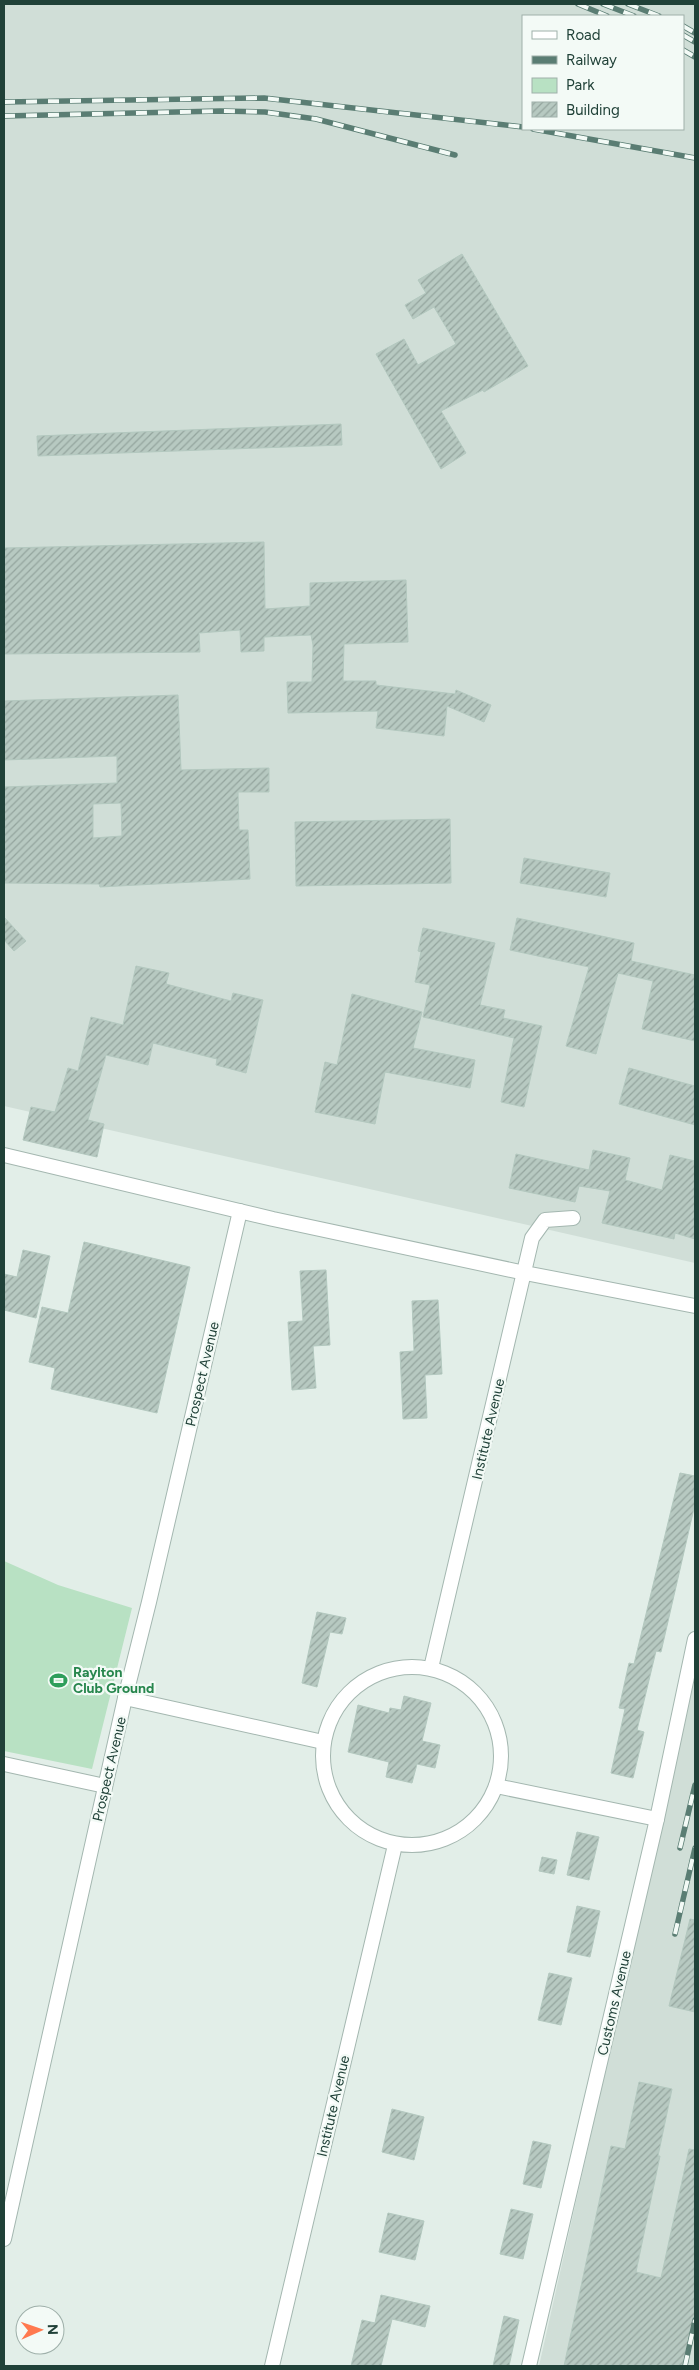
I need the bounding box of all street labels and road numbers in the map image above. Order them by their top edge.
street label: Prospect Avenue [182,1320,223,1428]
street label: Institute Avenue [469,1376,508,1481]
street label: Prospect Avenue [89,1715,130,1823]
street label: Customs Avenue [594,1949,635,2057]
street label: Institute Avenue [314,2053,353,2158]

